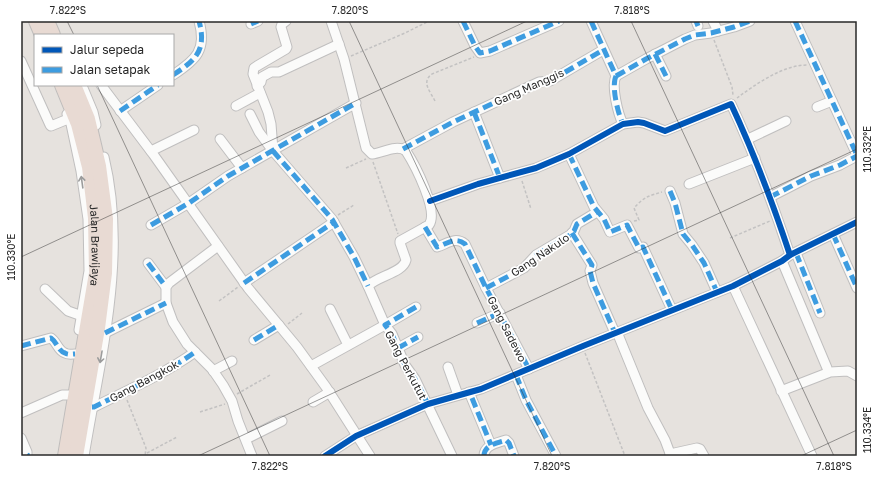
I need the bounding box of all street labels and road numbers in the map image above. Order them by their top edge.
street label: Gang Manggis [492,65,566,108]
street label: Jalan Brawijaya [87,203,103,287]
street label: Gang Nakulo [508,230,572,279]
street label: Gang Sadewo [485,294,530,364]
street label: Gang Perkutut [383,328,430,402]
street label: Gang Bangkok [107,357,180,404]

